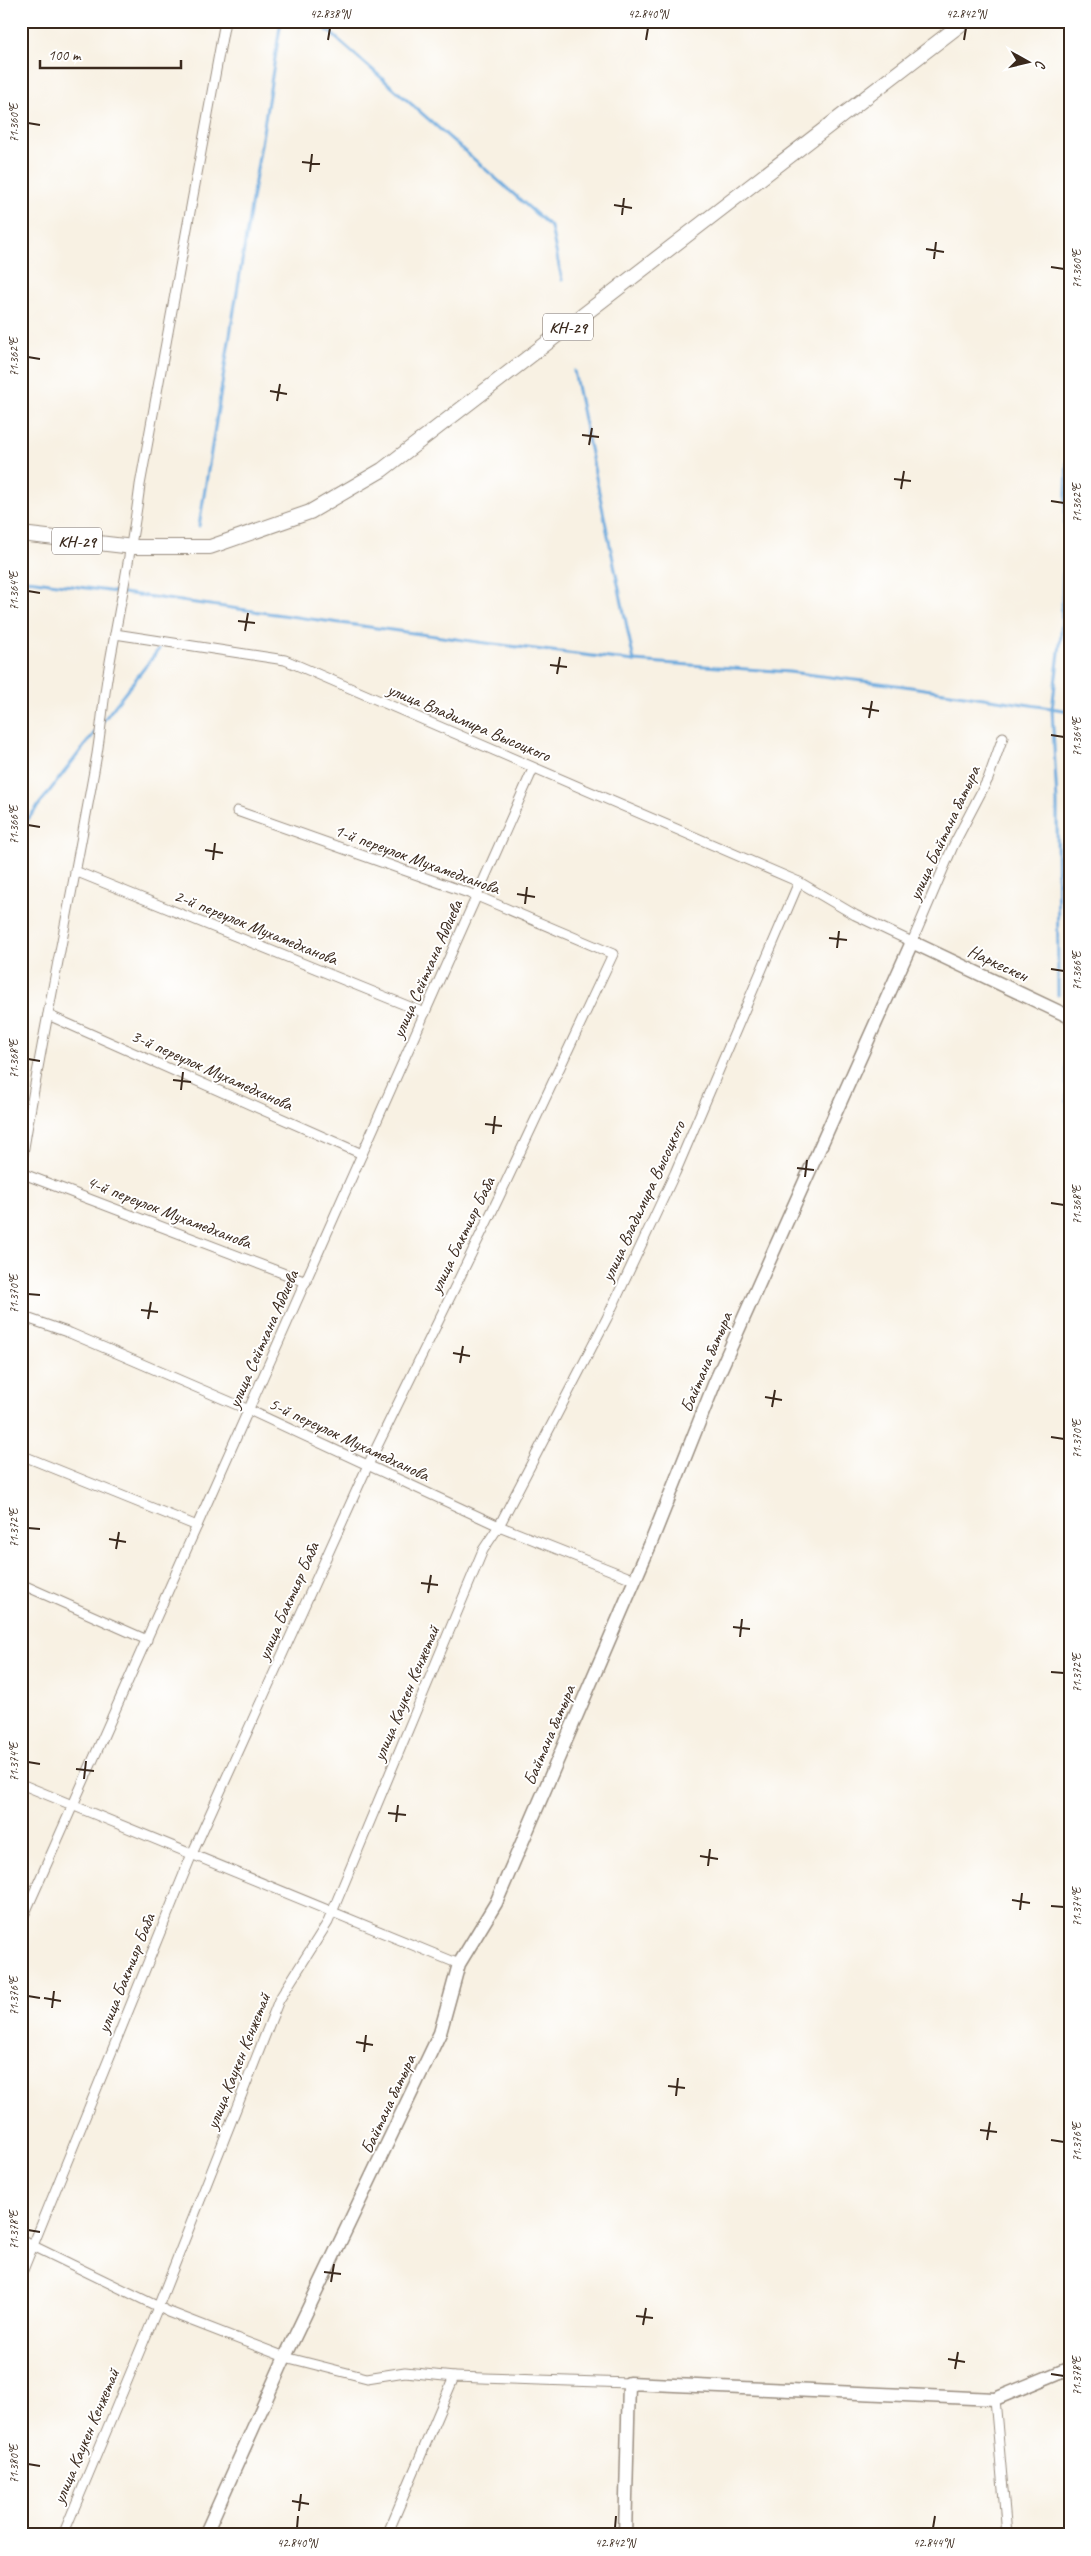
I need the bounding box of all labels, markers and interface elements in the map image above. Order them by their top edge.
text: 42.838°N [310,6,352,22]
text: 42.840°N [628,6,670,22]
text: 42.842°N [946,6,988,22]
scale bar [40,38,181,70]
north arrow [1004,38,1054,88]
text: 100 m [48,46,82,65]
text: С [1031,59,1049,70]
text: 71.360°E [6,102,22,143]
text: 71.360°E [1069,248,1085,289]
road number: КН-29 [543,314,593,341]
text: 71.362°E [6,336,22,377]
text: 71.362°E [1069,482,1085,523]
road number: КН-29 [52,528,102,554]
text: 71.364°E [6,570,22,611]
street label: улица Владимира Высоцкого [383,677,555,767]
text: 71.364°E [1069,716,1085,757]
street label: улица Байтана батыра [903,761,985,905]
text: 71.366°E [6,804,22,845]
street label: 1-й переулок Мухамедханова [331,819,504,900]
street label: 2-й переулок Мухамедханова [171,884,342,970]
street label: улица Сейтхана Абдиева [386,895,468,1042]
street label: Наркескен [964,940,1033,987]
text: 71.366°E [1069,950,1085,991]
street label: 3-й переулок Мухамедханова [128,1024,297,1116]
text: 71.368°E [6,1038,22,1079]
street label: улица Владимира Высоцкого [596,1116,691,1286]
street label: 4-й переулок Мухамедханова [84,1170,255,1254]
street label: улица Бактияр Баба [424,1172,500,1298]
text: 71.368°E [1069,1184,1085,1225]
street label: улица Сейтхана Абдиева [222,1265,304,1412]
text: 71.370°E [6,1273,22,1314]
street label: Байтана батыра [675,1307,737,1415]
street label: 5-й переулок Мухамедханова [265,1392,434,1486]
text: 71.370°E [1069,1418,1085,1459]
text: 71.372°E [6,1507,22,1548]
street label: улица Бактияр Баба [252,1537,324,1664]
street label: улица Каукен Кенжетай [367,1621,445,1765]
text: 71.372°E [1069,1652,1085,1693]
street label: Байтана батыра [518,1680,580,1788]
text: 71.374°E [6,1741,22,1782]
text: 71.374°E [1069,1886,1085,1927]
street label: улица Бактияр Баба [92,1909,161,2037]
text: 71.376°E [6,1975,22,2016]
street label: улица Каукен Кенжетай [200,1988,276,2133]
street label: Байтана батыра [355,2050,421,2157]
text: 71.376°E [1069,2121,1085,2162]
text: 71.378°E [6,2209,22,2250]
text: 71.378°E [1069,2355,1085,2396]
street label: улица Каукен Кенжетай [47,2364,125,2508]
text: 71.380°E [6,2443,22,2484]
text: 42.840°N [277,2535,319,2551]
text: 42.842°N [595,2535,637,2551]
text: 42.844°N [913,2535,955,2551]

